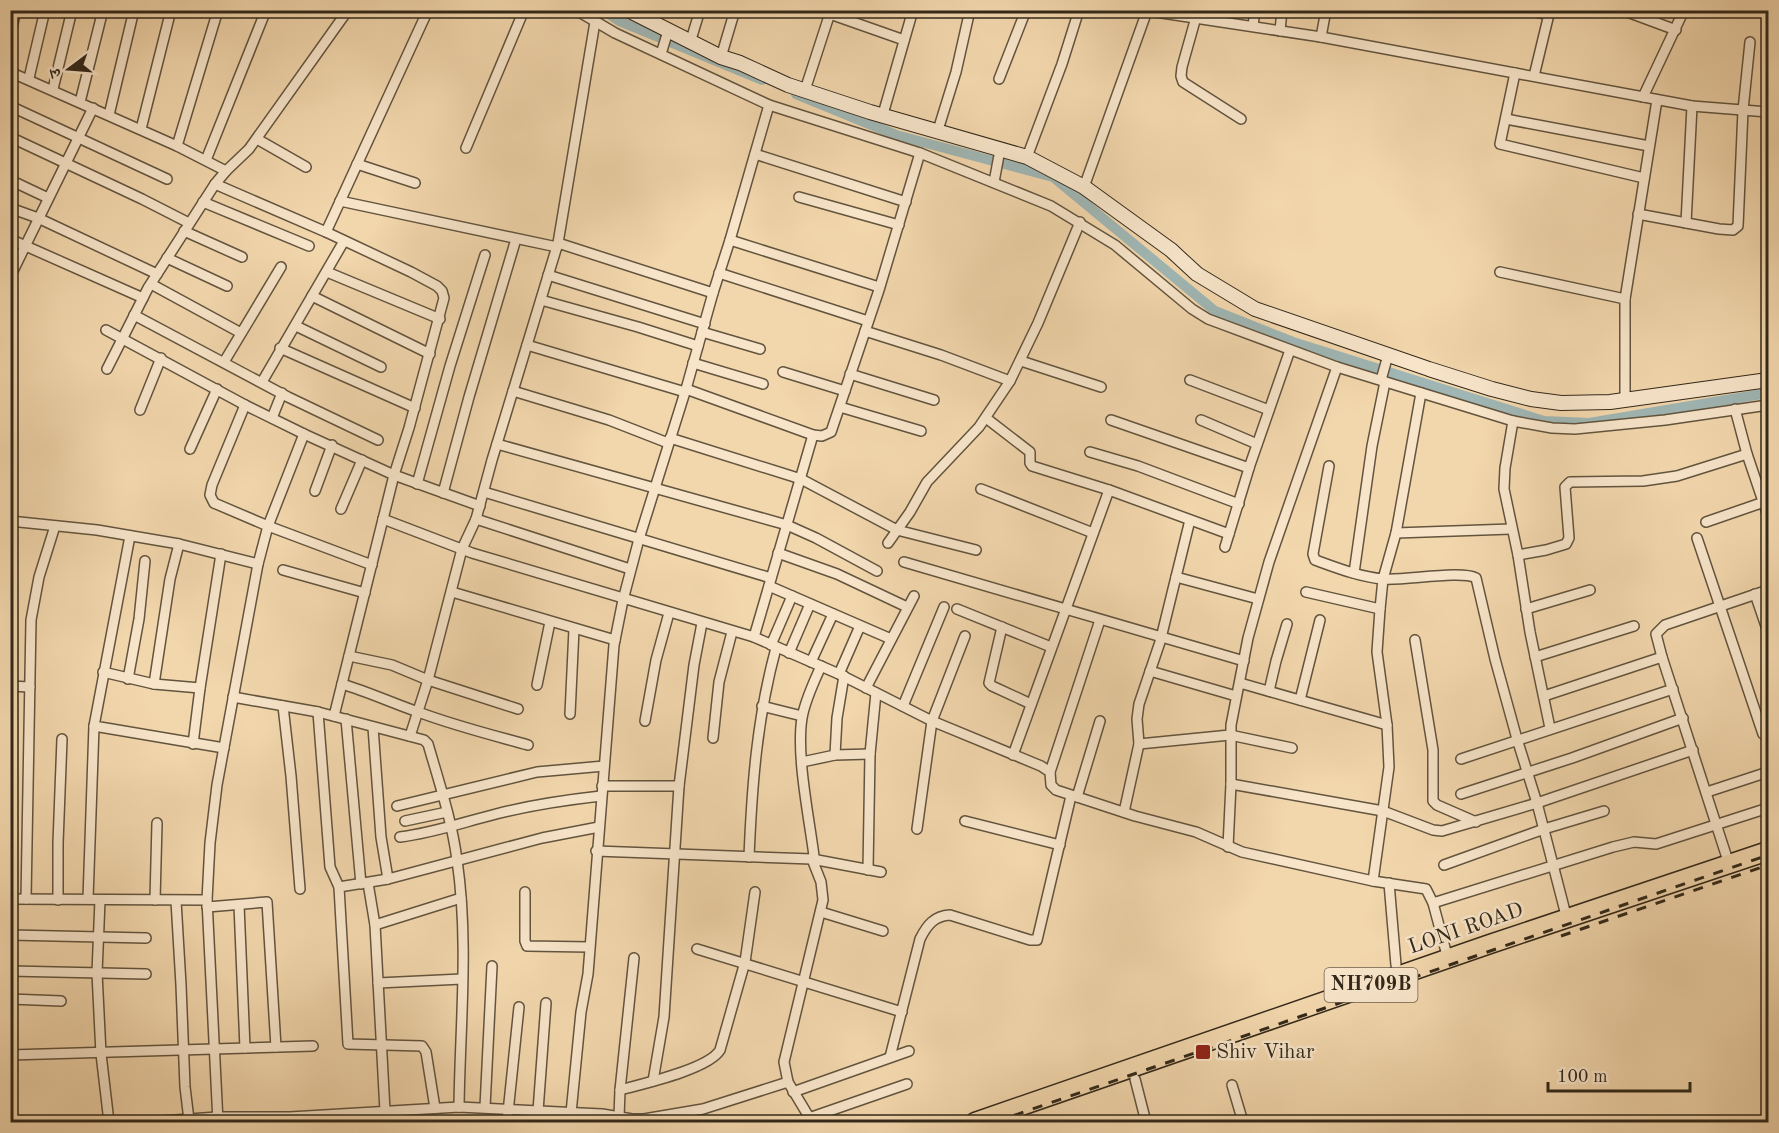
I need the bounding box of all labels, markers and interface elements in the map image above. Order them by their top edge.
north arrow [39,39,99,99]
text: उ [47,65,66,80]
street label: LONI ROAD [1406,900,1526,958]
road number: NH709B [1324,968,1418,1002]
place label: Shiv Vihar [1216,1042,1315,1063]
marker: Shiv Vihar [1194,1043,1212,1061]
scale bar [1548,1055,1690,1093]
text: 100 m [1557,1068,1608,1086]

